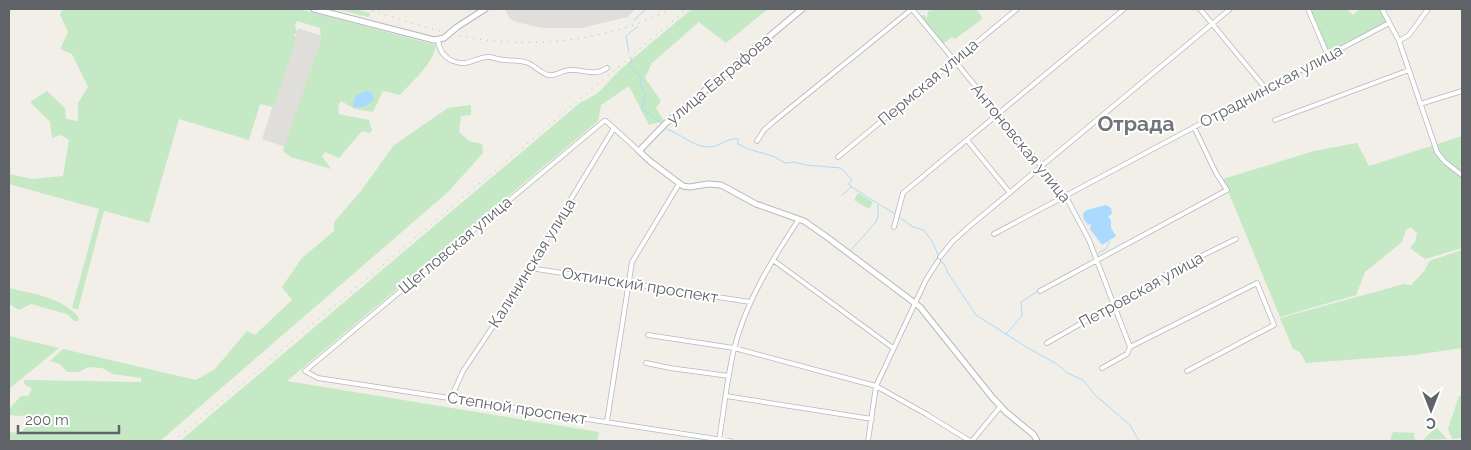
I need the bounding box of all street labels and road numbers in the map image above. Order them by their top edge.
street label: улица Евграфова [663,30,775,128]
street label: Пермская улица [874,35,982,129]
street label: Отраднинская улица [1196,40,1346,132]
street label: Антоновская улица [967,80,1075,206]
street label: Щегловская улица [395,192,515,298]
street label: Калининская улица [485,195,579,331]
street label: Петровская улица [1075,248,1207,332]
street label: Охтинский проспект [560,263,720,307]
street label: Степной проспект [446,388,589,428]

